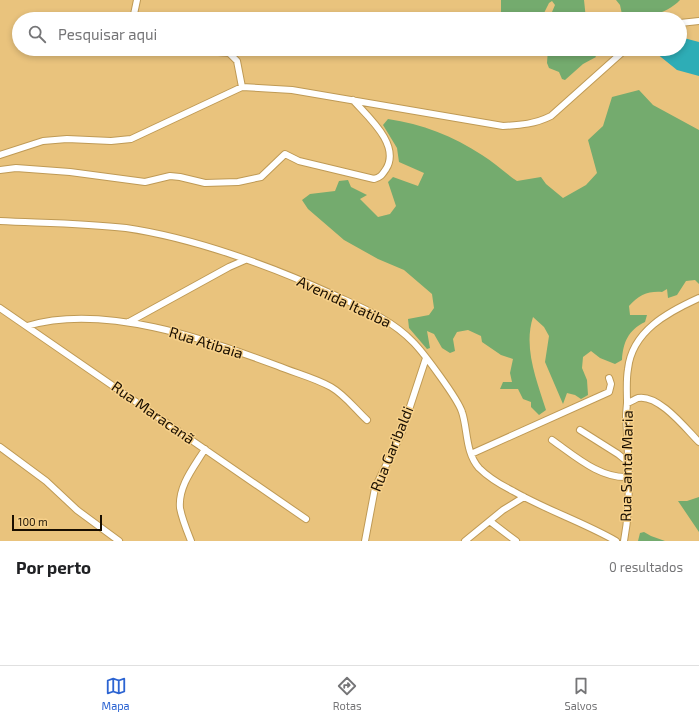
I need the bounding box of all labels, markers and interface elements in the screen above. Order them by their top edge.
search box [12,12,687,56]
icon: search [26,23,48,45]
text: Pesquisar aqui [58,25,157,43]
street label: Avenida Itatiba [295,271,394,331]
street label: Rua Atibaia [167,322,245,362]
street label: Rua Maracanã [108,377,199,448]
street label: Rua Garibaldi [366,403,416,494]
street label: Rua Santa Maria [616,410,636,522]
scale bar [12,513,102,532]
text: 100 m [18,515,48,528]
text: Por perto [16,557,91,577]
text: 0 resultados [609,559,683,575]
tab: Mapa [102,675,130,712]
tab: Rotas [333,675,362,712]
tab: Salvos [565,675,597,712]

